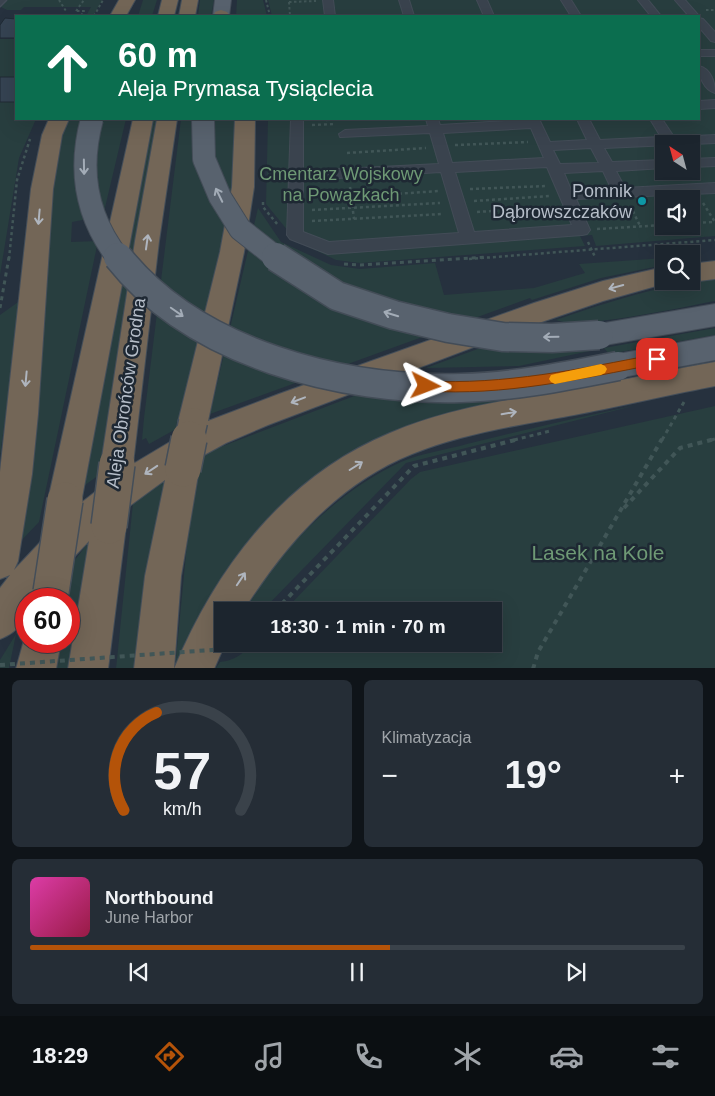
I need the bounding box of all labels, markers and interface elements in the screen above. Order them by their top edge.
icon: ahead [35,35,100,100]
text: 60 m [118,35,198,74]
text: Aleja Prymasa Tysiąclecia [118,76,373,101]
north arrow [655,135,700,180]
map controls [655,135,700,290]
one-way arrow [79,158,89,174]
park label: Cmentarz Wojskowy na Powązkach [259,164,423,205]
place label: Pomnik Dąbrowszczaków [492,181,633,222]
one-way arrow [214,188,223,203]
button: sound [655,190,700,235]
marker: Pomnik Dąbrowszczaków [636,195,648,207]
one-way arrow [35,209,44,225]
one-way arrow [142,234,152,250]
button: search [655,245,700,290]
one-way arrow [609,283,625,292]
street label: Aleja Obrońców Grodna [103,296,149,490]
one-way arrow [170,307,184,317]
one-way arrow [383,308,399,318]
one-way arrow [543,332,559,342]
pin [636,338,678,380]
icon: arrive [643,345,671,373]
position arrow [399,359,451,411]
one-way arrow [22,371,31,387]
one-way arrow [291,396,306,405]
one-way arrow [500,408,516,418]
one-way arrow [348,461,362,471]
one-way arrow [145,465,159,475]
park label: Lasek na Kole [531,541,665,564]
one-way arrow [236,573,246,587]
speed limit sign: 60 [15,588,80,653]
text: 18:30 · 1 min · 70 m [270,616,446,637]
text: Klimatyzacja [382,729,471,746]
text: 57 [153,742,211,800]
text: 19° [505,754,562,796]
text: − [382,760,398,791]
text: + [669,760,685,791]
text: km/h [162,799,201,819]
text: Northbound [105,887,214,908]
text: June Harbor [105,909,193,926]
icon: previous [125,958,153,986]
icon: pause [343,958,371,986]
icon: next [562,958,590,986]
icon: directions [152,1039,187,1074]
icon: music [252,1039,287,1074]
icon: phone [351,1039,386,1074]
icon: climate [450,1039,485,1074]
icon: car [549,1039,584,1074]
icon: filters [648,1039,683,1074]
text: 18:29 [32,1043,88,1068]

